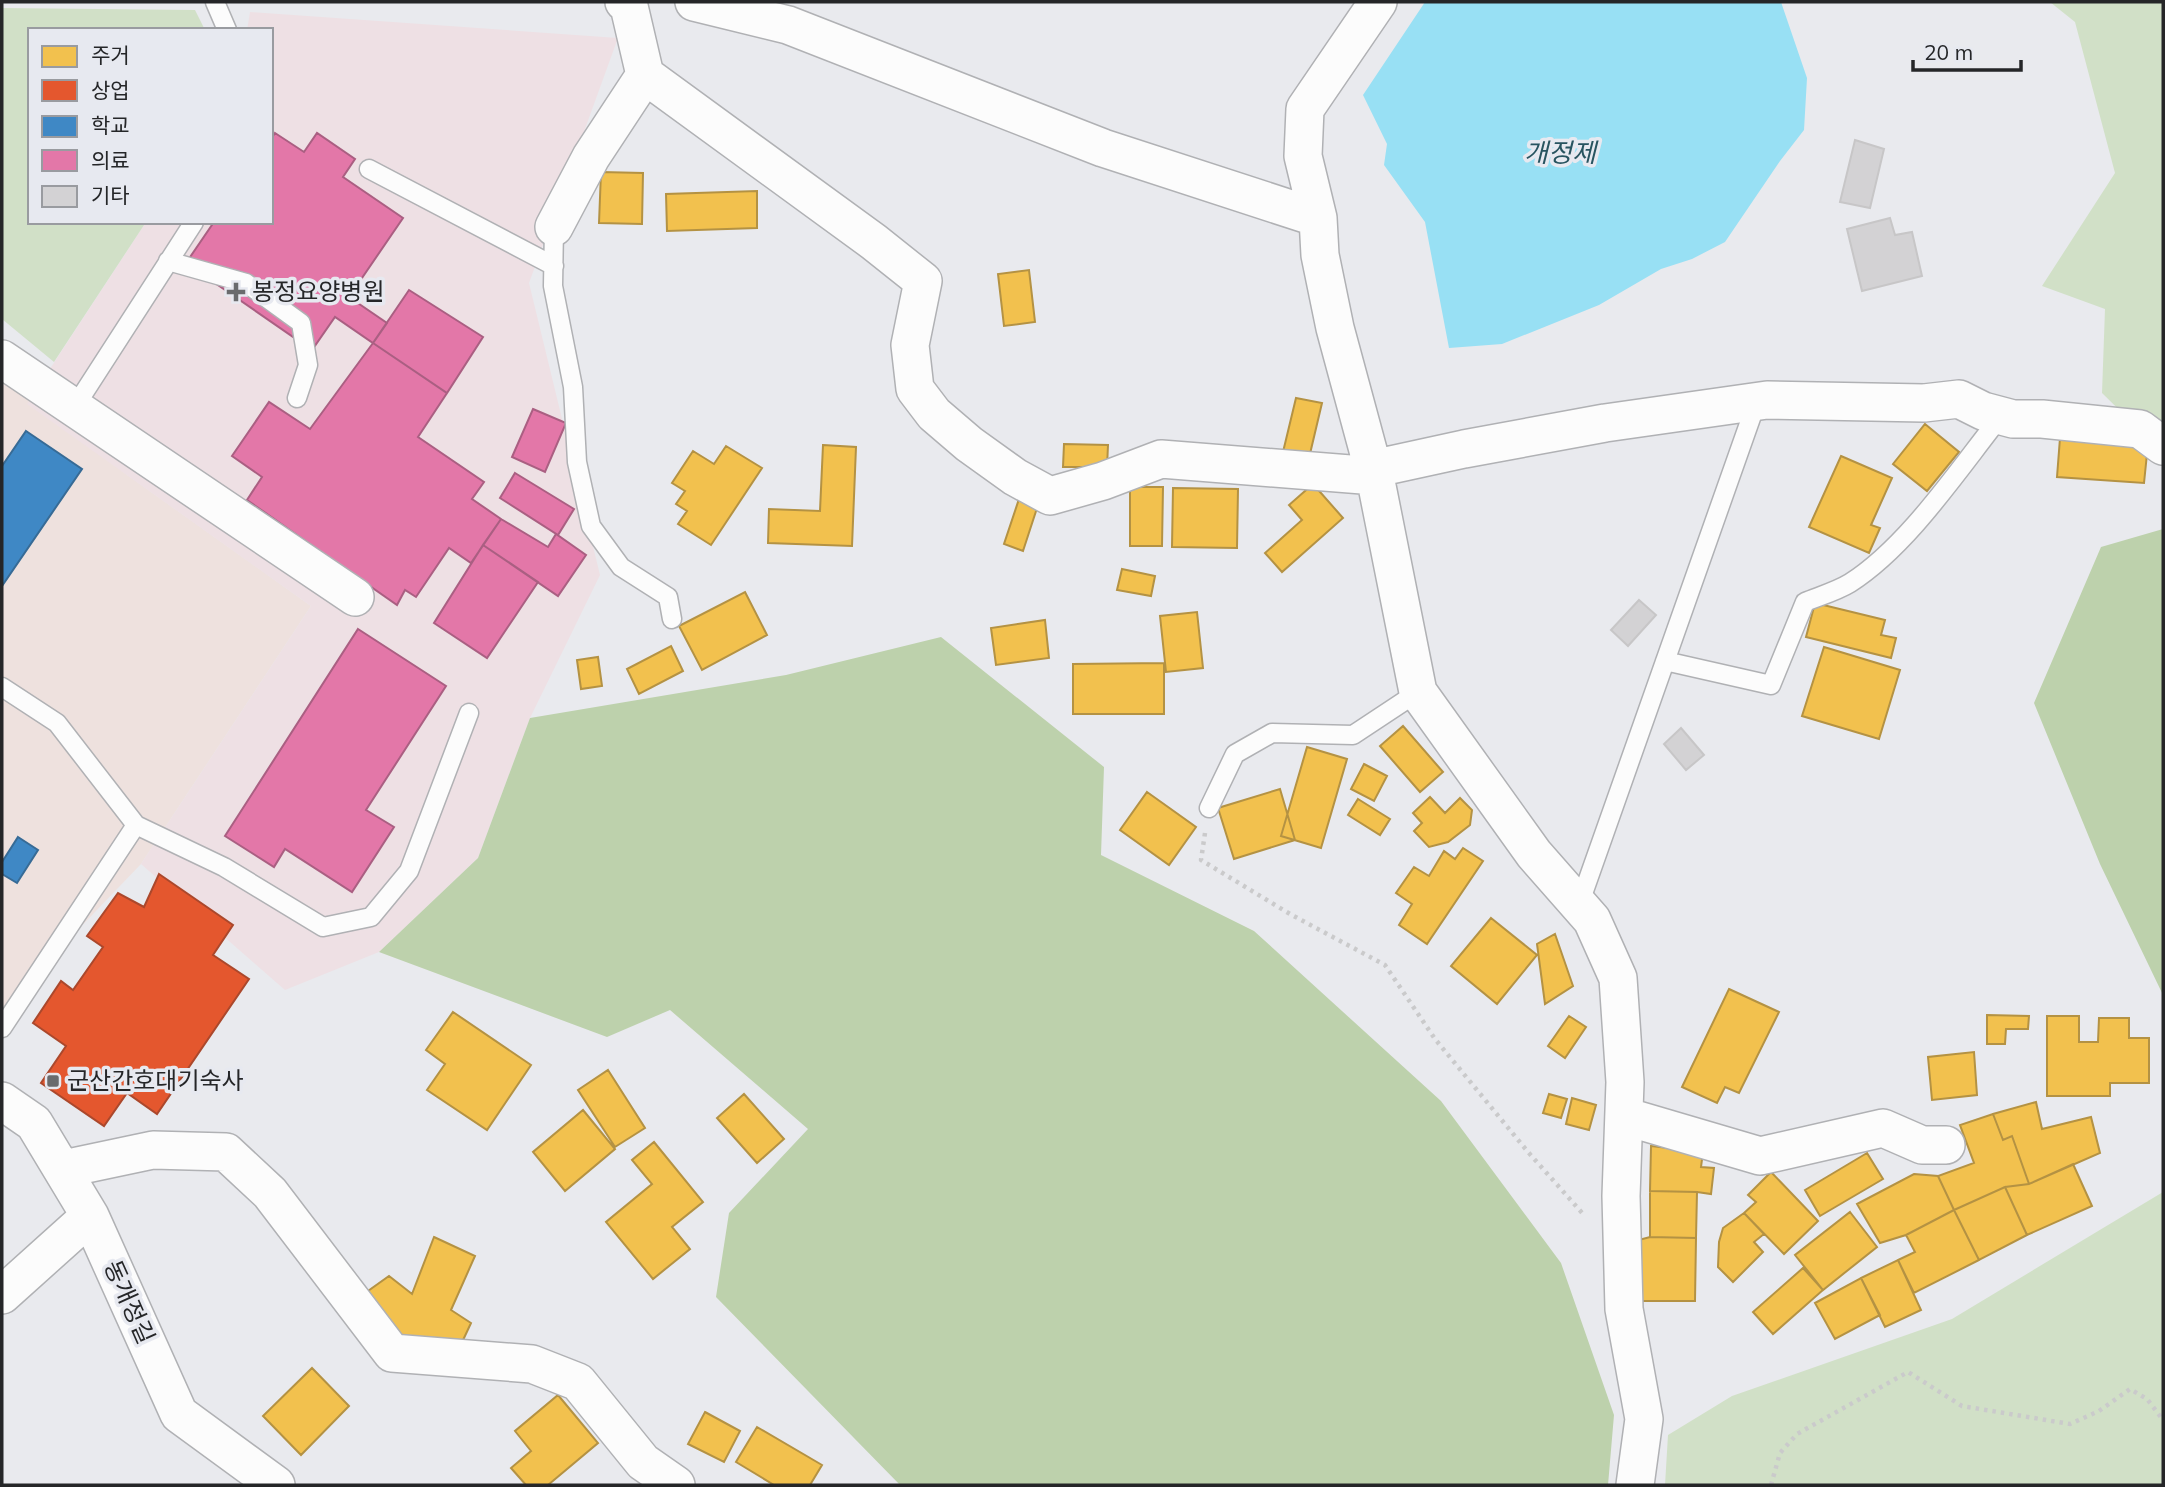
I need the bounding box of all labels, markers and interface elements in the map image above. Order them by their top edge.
legend [28,28,273,224]
scale bar [1913,28,2022,72]
text: 20 m [1924,39,1973,65]
text: 주거 [91,42,130,68]
text: 상업 [91,77,130,103]
text: 학교 [91,112,130,138]
water label: 개정제 [1524,136,1599,169]
text: 의료 [91,147,130,173]
text: 기타 [91,182,130,208]
place label: 봉정요양병원 [252,276,384,306]
marker: 봉정요양병원 [226,282,246,302]
place label: 군산간호대기숙사 [67,1065,244,1095]
marker: 군산간호대기숙사 [45,1073,61,1089]
street label: 동개정길 [98,1255,162,1348]

